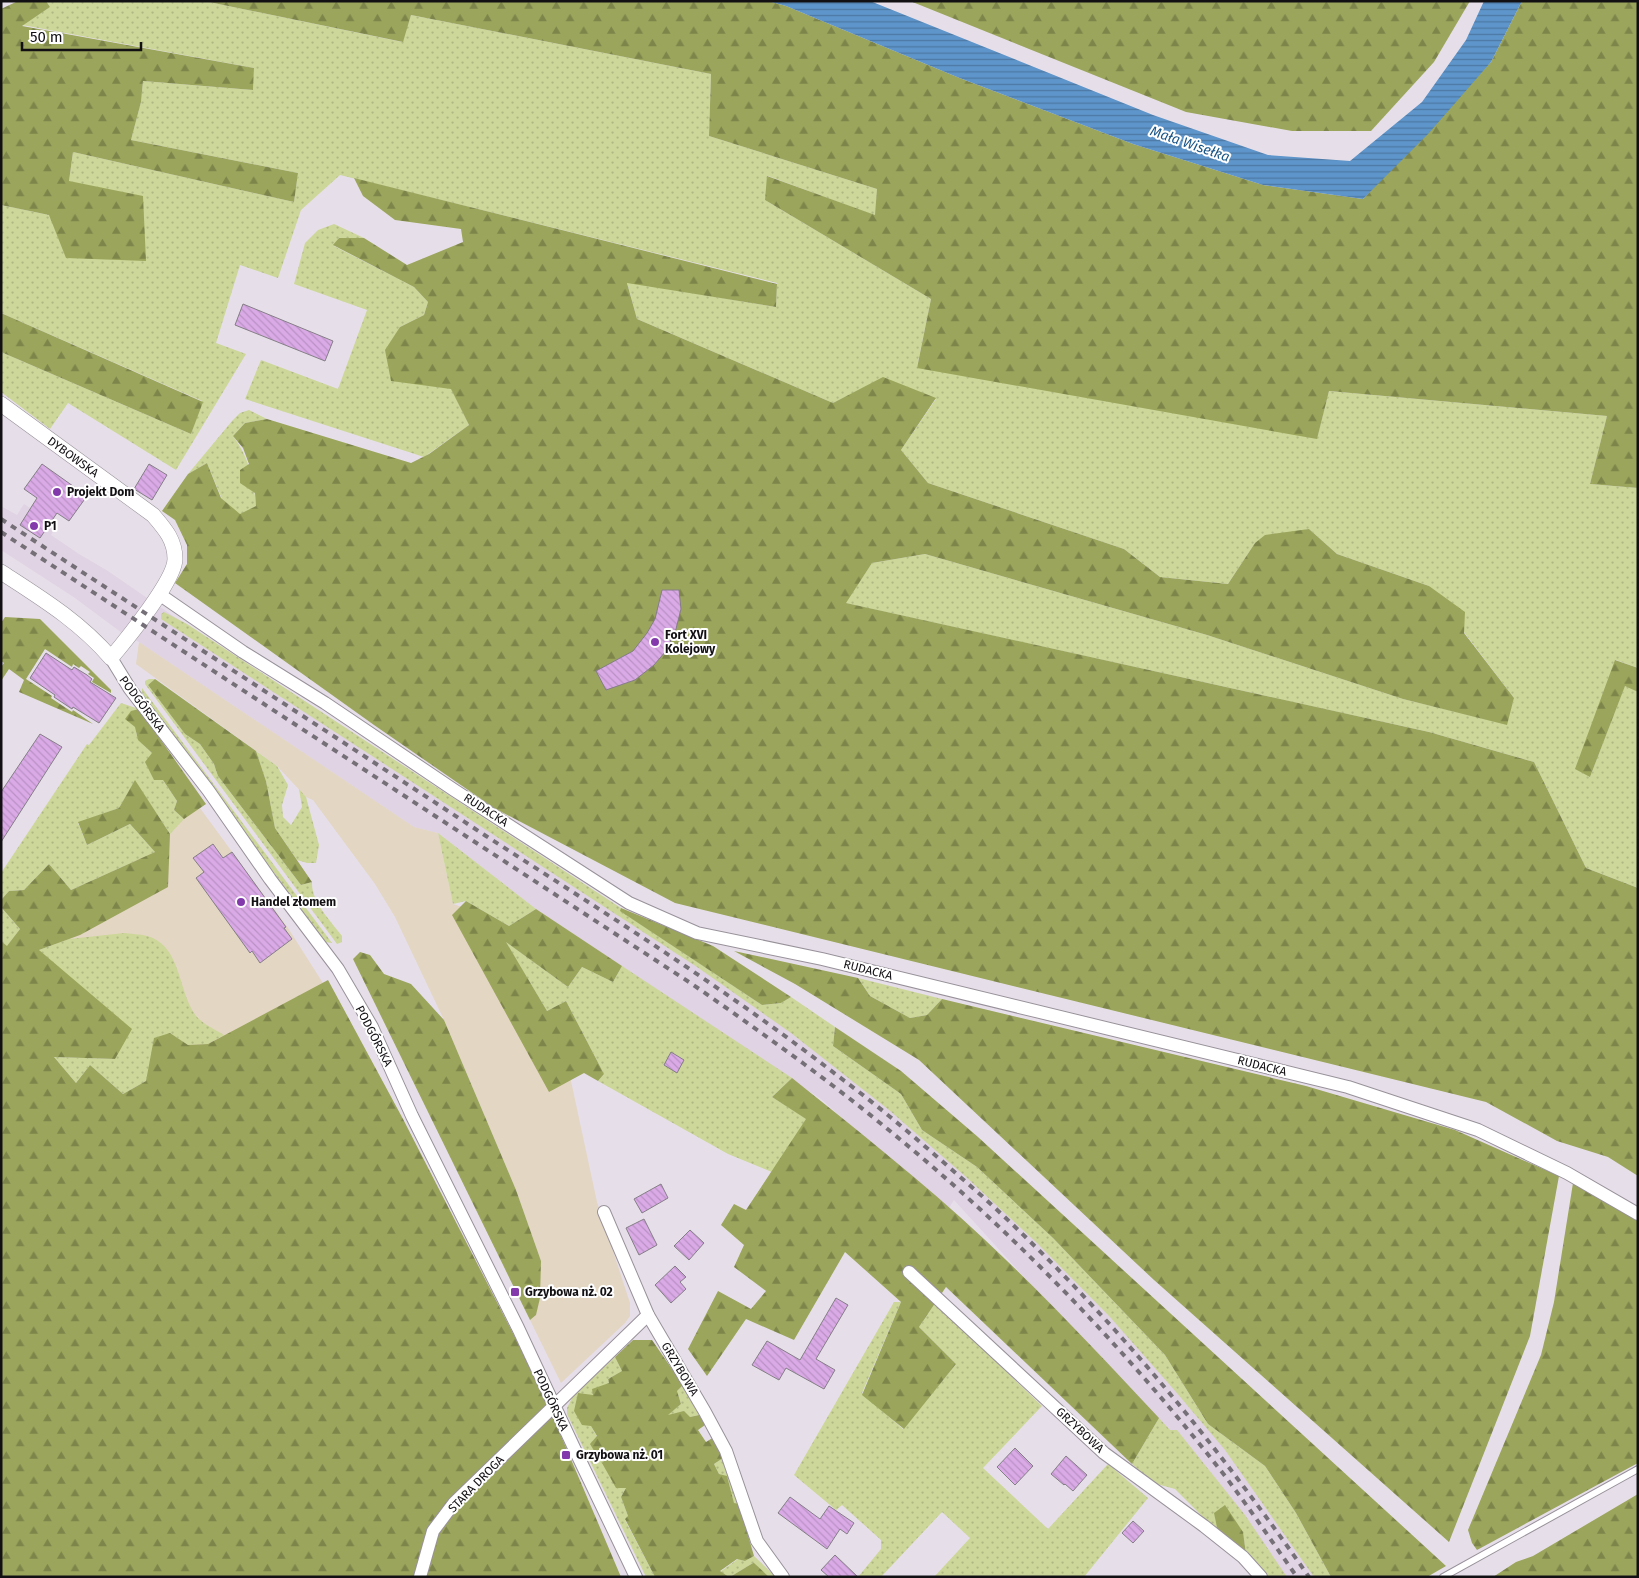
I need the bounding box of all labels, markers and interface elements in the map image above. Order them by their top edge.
scale bar [22,20,141,52]
text: 50 m [30,28,63,46]
water label: Mała Wisełka [1148,122,1232,166]
street label: DYBOWSKA [45,434,101,480]
place label: Projekt Dom [67,485,134,499]
marker: Projekt Dom [51,486,63,498]
place label: P1 [44,519,57,533]
marker: P1 [28,520,40,532]
place label: Fort XVI Kolejowy [665,628,716,656]
marker: Fort XVI Kolejowy [649,636,661,648]
street label: PODGÓRSKA [116,673,168,735]
street label: RUDACKA [461,790,511,830]
place label: Handel złomem [251,895,336,909]
marker: Handel złomem [235,896,247,908]
street label: RUDACKA [842,957,894,983]
street label: PODGÓRSKA [353,1003,396,1069]
street label: RUDACKA [1236,1053,1288,1079]
place label: Grzybowa nż. 02 [525,1285,613,1299]
marker: Grzybowa nż. 02 [509,1286,521,1298]
street label: GRZYBOWA [659,1340,702,1398]
street label: PODGÓRSKA [531,1366,572,1433]
street label: GRZYBOWA [1053,1404,1107,1456]
place label: Grzybowa nż. 01 [576,1448,663,1462]
marker: Grzybowa nż. 01 [560,1449,572,1461]
street label: STARA DROGA [445,1453,507,1515]

